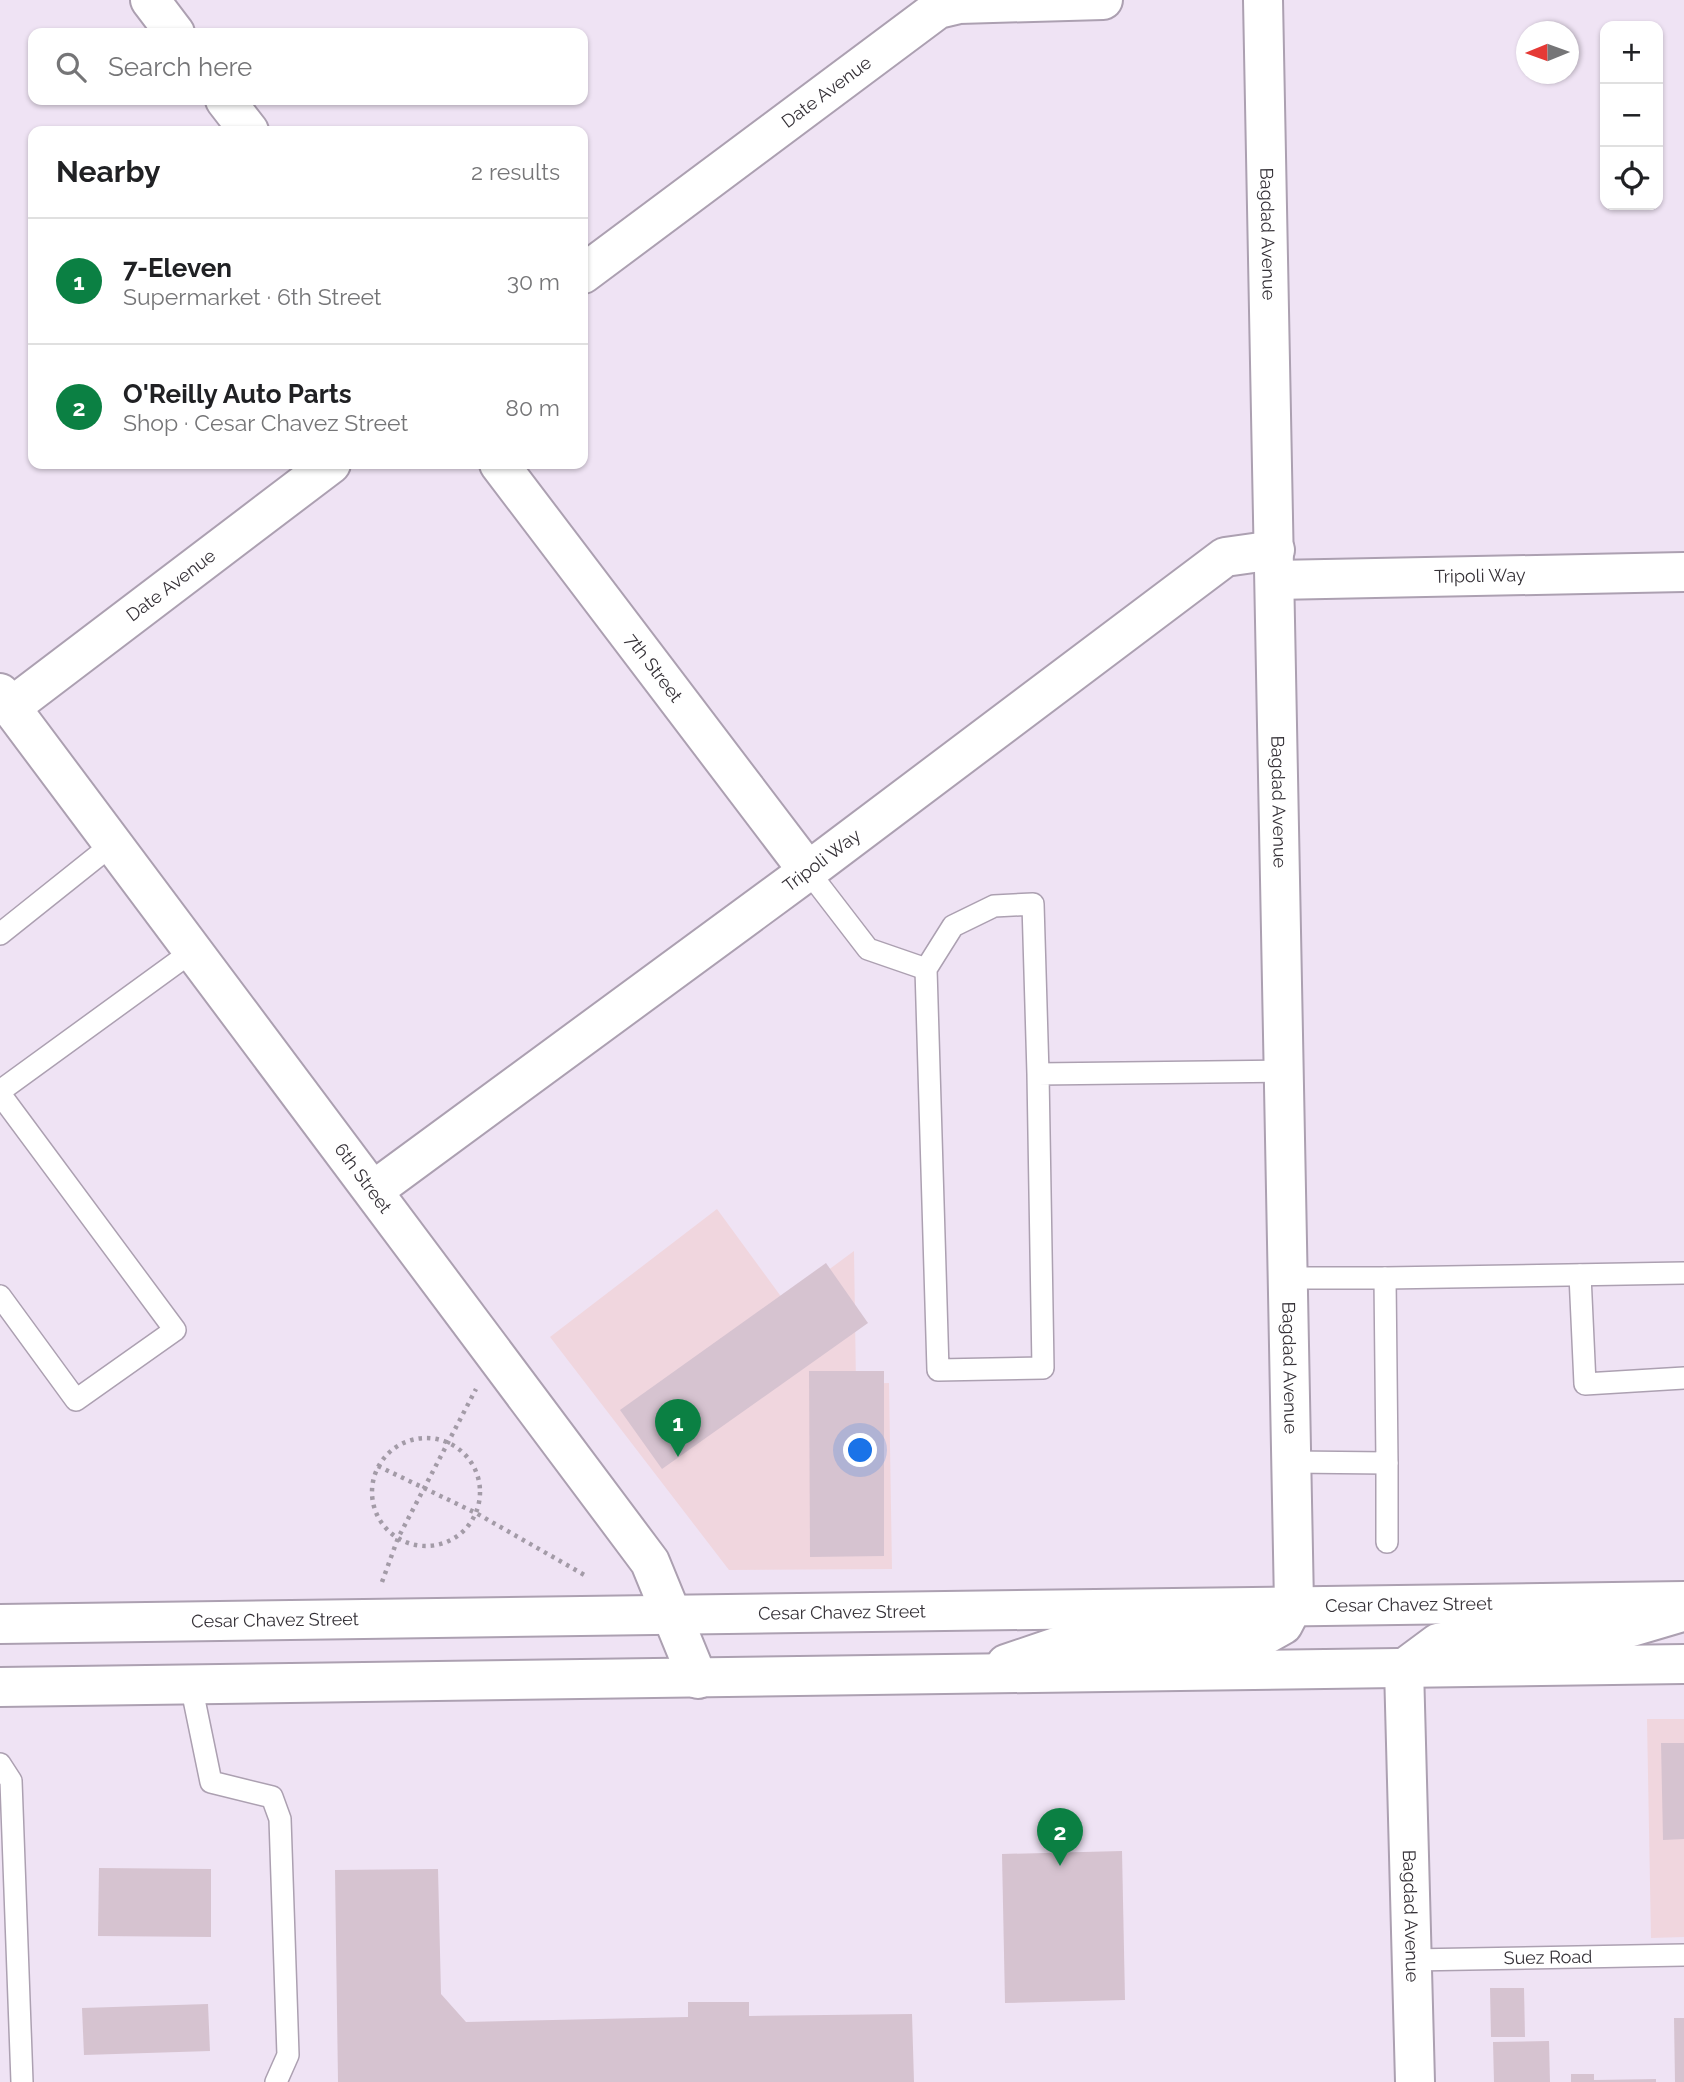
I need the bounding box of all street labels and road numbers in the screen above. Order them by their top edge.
street label: Date Avenue [777,51,876,132]
street label: Bagdad Avenue [1256,168,1280,301]
street label: Date Avenue [122,544,220,626]
street label: Tripoli Way [1434,564,1526,587]
street label: 7th Street [621,629,687,706]
street label: Bagdad Avenue [1267,735,1291,869]
street label: Tripoli Way [779,824,865,896]
street label: 6th Street [330,1139,396,1217]
street label: Bagdad Avenue [1278,1301,1302,1435]
street label: Cesar Chavez Street [1325,1593,1493,1616]
street label: Cesar Chavez Street [758,1600,926,1624]
street label: Cesar Chavez Street [191,1608,359,1631]
street label: Bagdad Avenue [1399,1849,1423,1983]
street label: Suez Road [1503,1946,1593,1968]

